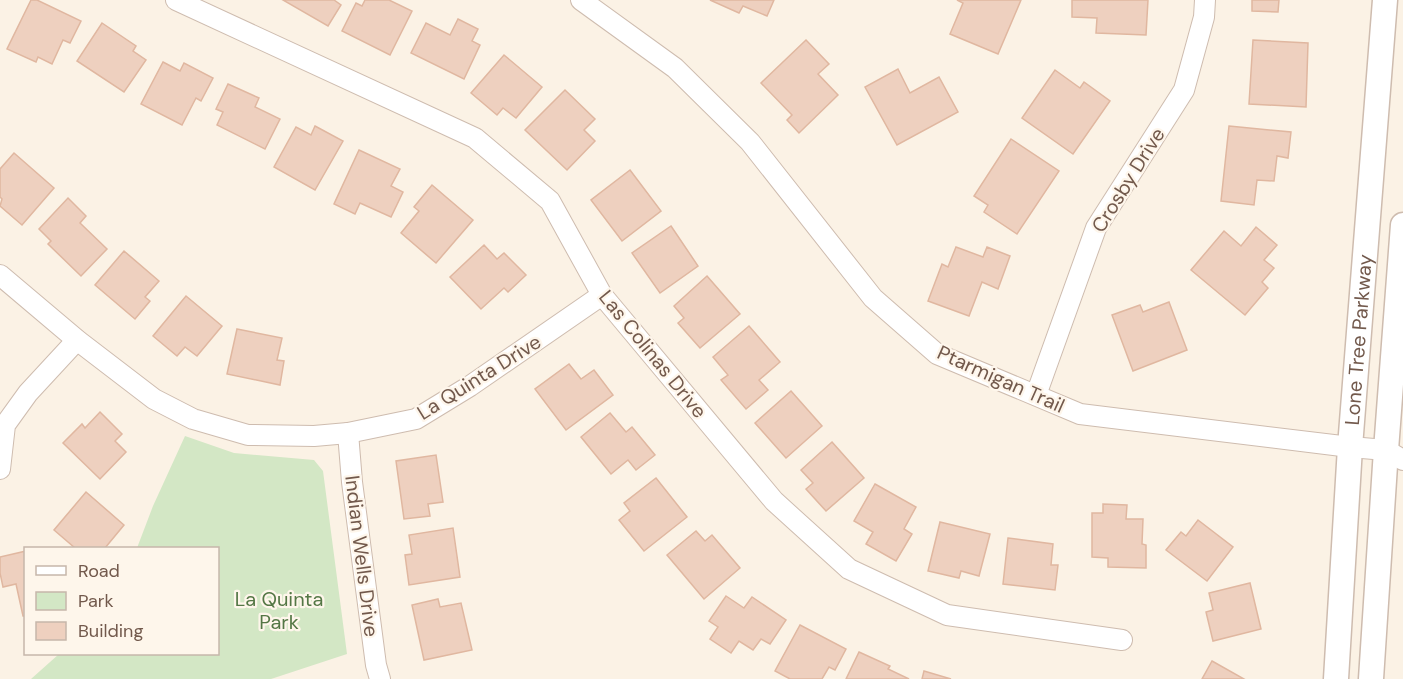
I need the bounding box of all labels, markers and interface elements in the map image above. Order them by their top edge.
street label: Crosby Drive [1086,123,1170,237]
street label: Lone Tree Parkway [1339,253,1378,426]
street label: Las Colinas Drive [593,285,713,423]
street label: La Quinta Drive [412,329,546,425]
street label: Ptarmigan Trail [933,339,1069,419]
street label: Indian Wells Drive [339,474,385,638]
legend [24,547,219,655]
text: Road [78,559,120,583]
park label: La Quinta Park [235,586,323,635]
text: Park [78,589,114,613]
text: Building [78,619,143,643]

